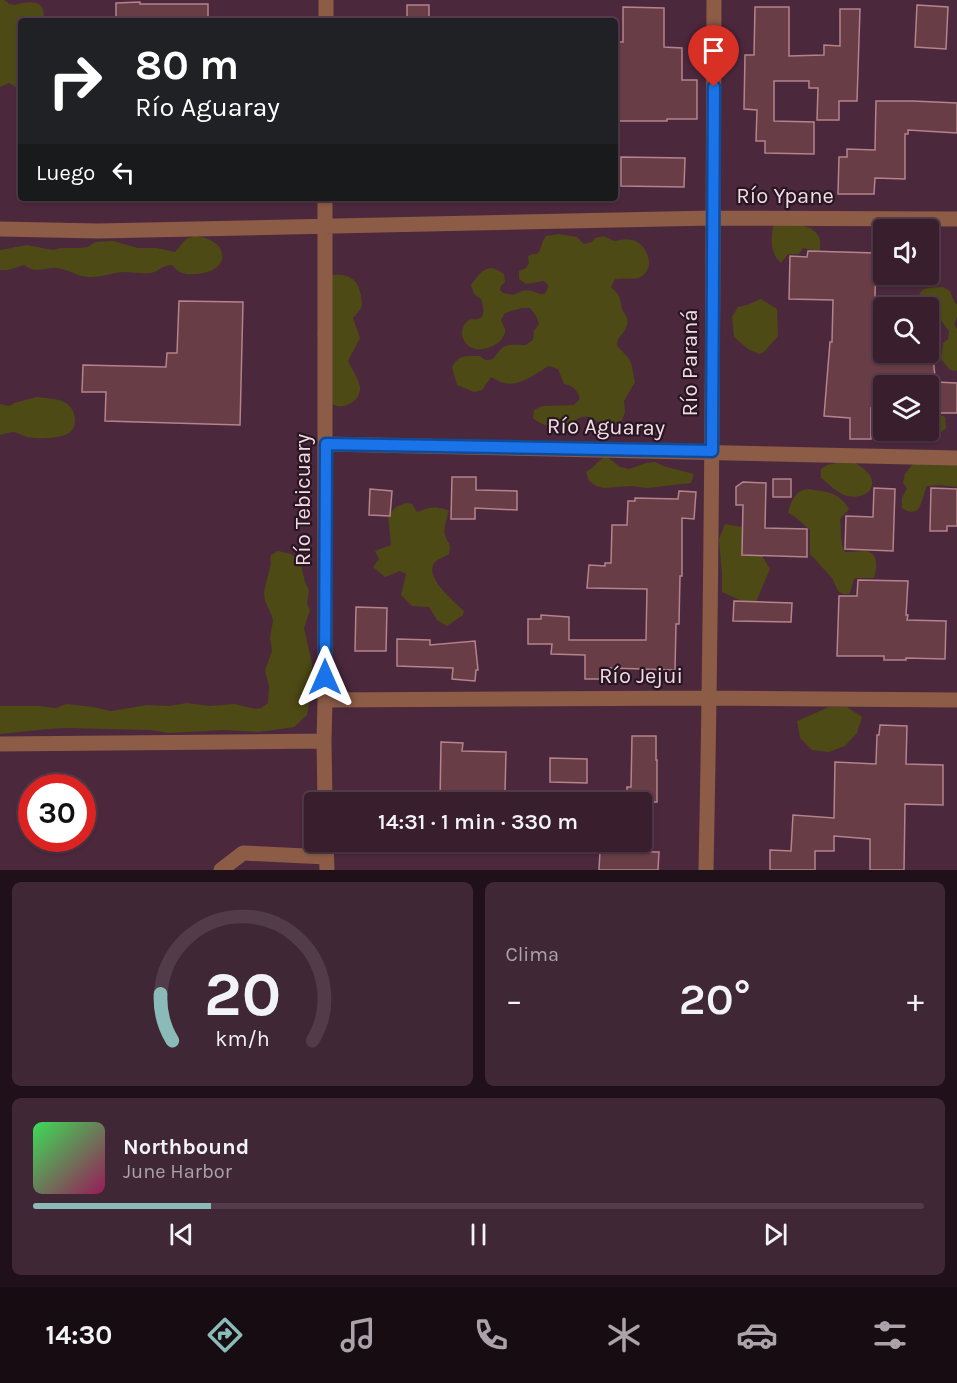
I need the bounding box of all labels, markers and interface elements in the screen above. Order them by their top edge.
pin [688,25,739,87]
icon: arrive [697,34,730,67]
text: 80 m [135,40,239,90]
icon: right [36,42,114,120]
text: Río Aguaray [135,91,280,123]
icon: left [107,156,140,189]
text: Luego [36,160,95,186]
street label: Río Ypane [736,183,834,209]
map controls [873,219,939,441]
button: sound [873,219,939,285]
button: search [873,297,939,363]
street label: Río Paraná [677,309,703,417]
button: layers [873,375,939,441]
street label: Río Aguaray [547,413,665,441]
street label: Río Tebicuary [290,434,316,566]
position arrow [293,645,357,709]
street label: Río Jejui [599,663,683,689]
speed limit sign: 30 [18,774,96,852]
text: 14:31 · 1 min · 330 m [378,809,578,835]
text: Clima [506,943,559,966]
text: 20 [204,958,281,1031]
text: 20° [679,973,751,1025]
text: − [506,981,523,1019]
text: + [907,981,924,1019]
text: km/h [215,1026,269,1051]
text: Northbound [123,1134,249,1160]
text: June Harbor [123,1160,232,1183]
icon: previous [165,1218,198,1251]
icon: pause [462,1218,495,1251]
icon: next [759,1218,792,1251]
icon: directions [204,1314,246,1356]
icon: music [337,1314,379,1356]
icon: phone [470,1314,512,1356]
icon: climate [603,1314,645,1356]
icon: car [736,1314,778,1356]
icon: filters [869,1314,911,1356]
text: 14:30 [46,1319,112,1351]

